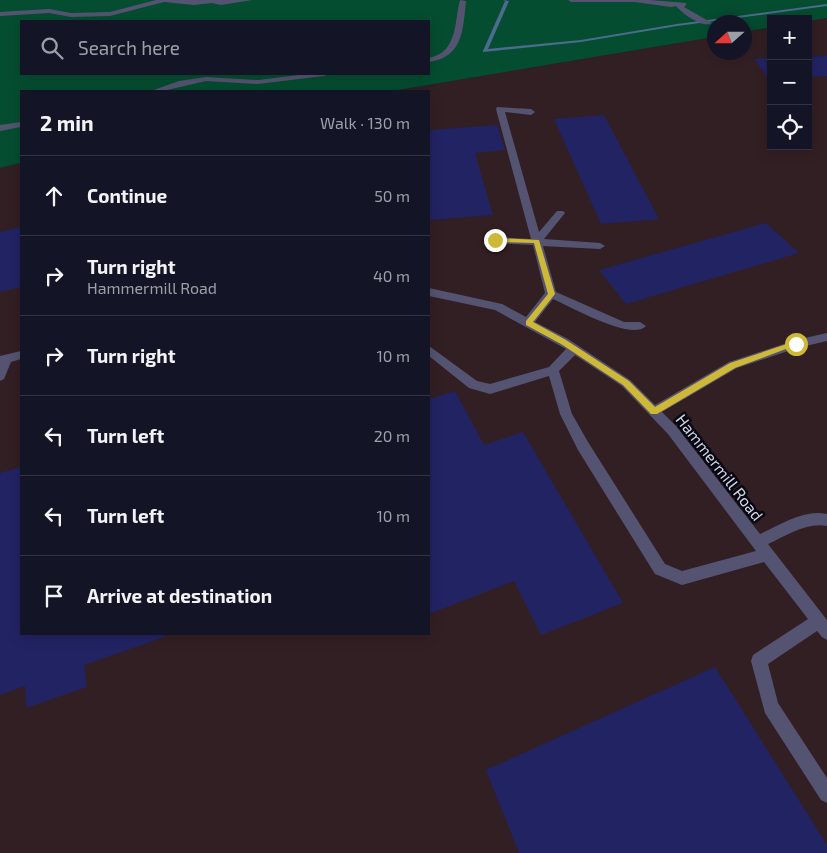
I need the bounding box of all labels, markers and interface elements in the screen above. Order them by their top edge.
north arrow [707,15,752,60]
map controls [767,15,812,150]
button: + [767,15,812,60]
search box [20,20,430,75]
icon: search [38,34,66,62]
text: Search here [78,36,180,59]
button: − [767,60,812,105]
button: locate [767,105,812,150]
text: 2 min [40,110,94,135]
text: Walk · 130 m [320,113,410,132]
icon: ahead [40,182,68,210]
text: Continue [87,184,167,207]
text: 50 m [374,186,410,205]
route end [484,229,507,252]
text: Turn right [87,255,175,278]
icon: right [40,262,68,290]
text: 40 m [373,266,410,285]
text: Hammermill Road [87,278,217,297]
route start [785,333,808,356]
icon: right [40,342,68,370]
text: Turn right [87,344,175,367]
text: 10 m [376,346,410,365]
street label: Hammermill Road [672,410,768,524]
icon: left [40,422,68,450]
text: Turn left [87,424,164,447]
text: 20 m [374,426,410,445]
icon: left [40,502,68,530]
text: Turn left [87,504,164,527]
text: 10 m [376,506,410,525]
icon: arrive [40,582,68,610]
text: Arrive at destination [87,584,272,607]

